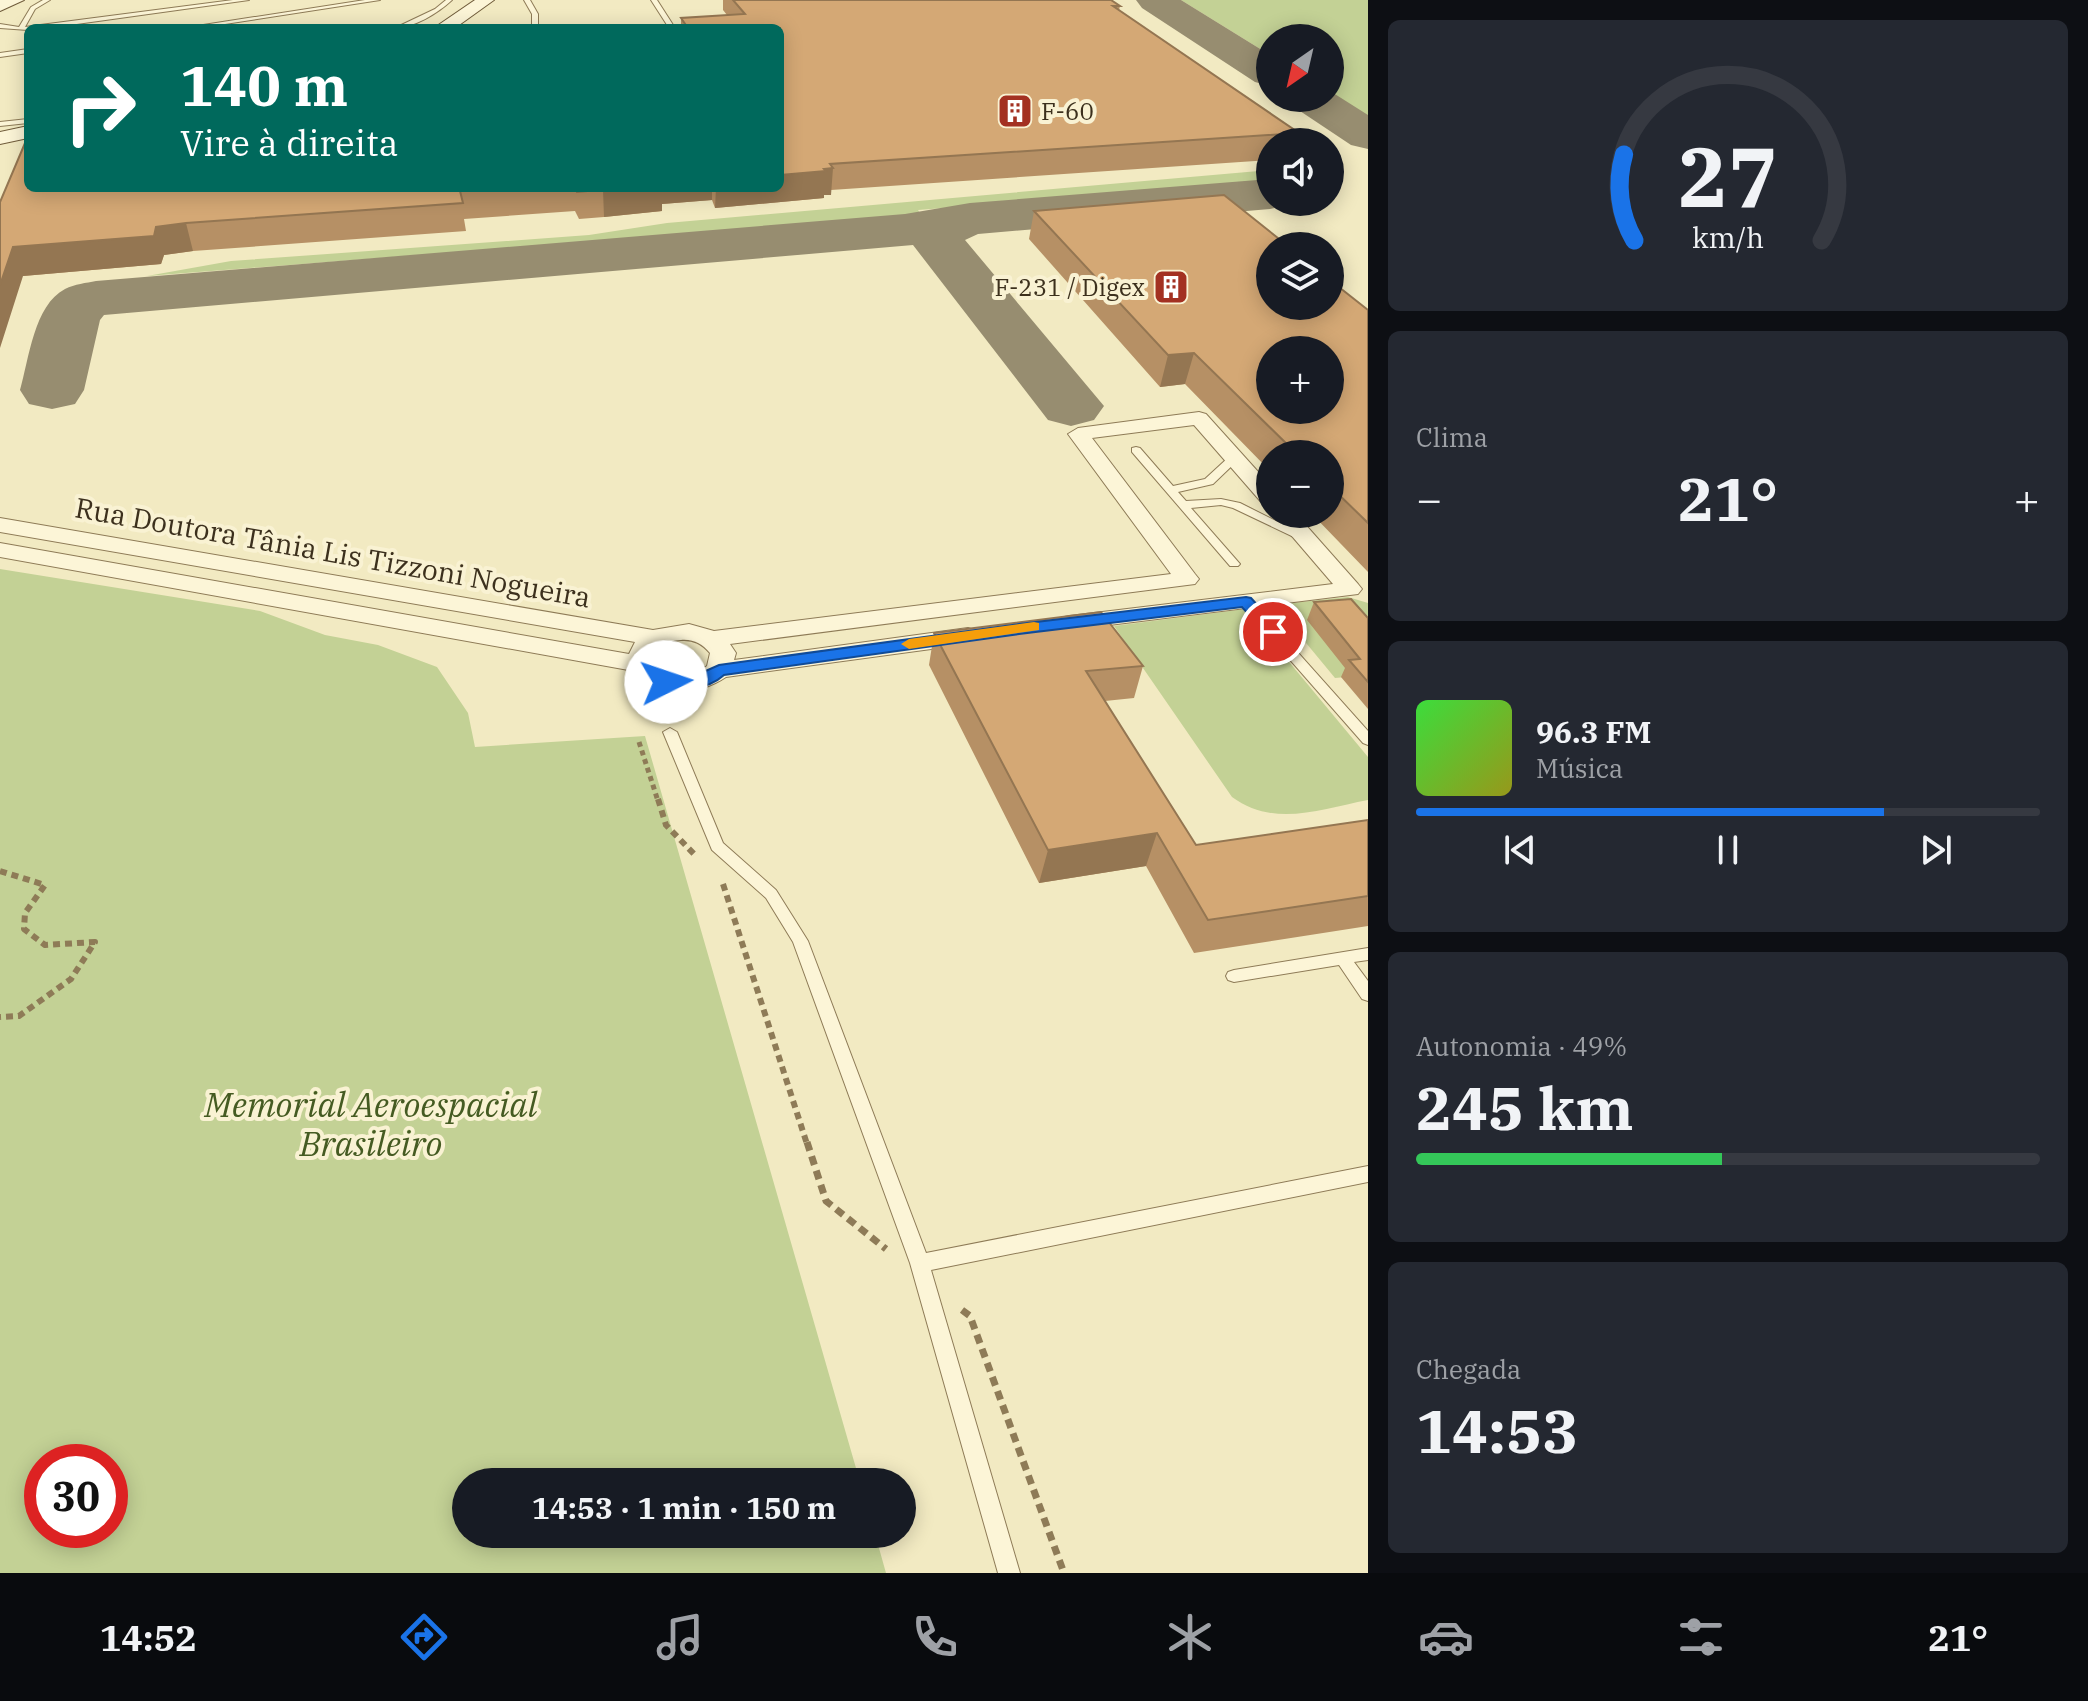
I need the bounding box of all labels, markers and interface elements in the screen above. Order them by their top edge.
north arrow [1256,24,1344,112]
map controls [1256,24,1344,528]
text: 140 m [180,49,348,121]
icon: right [48,56,152,160]
building icon: F-60 [996,92,1034,130]
place label: F-60 [1041,95,1094,127]
text: Vire à direita [180,119,398,166]
text: 27 [1678,122,1778,230]
button: sound [1256,128,1344,216]
text: km/h [1692,219,1764,256]
button: layers [1256,232,1344,320]
building icon: F-231 / Digex [1152,268,1190,306]
place label: F-231 / Digex [994,271,1145,303]
button: + [1256,336,1344,424]
text: Clima [1416,420,1488,454]
button: − [1256,440,1344,528]
text: 21° [1678,459,1778,538]
text: − [1416,470,1442,527]
text: + [2014,470,2040,527]
street label: Rua Doutora Tânia Lis Tizzoni Nogueira [72,488,594,616]
pin [1239,598,1307,666]
icon: arrive [1251,610,1295,654]
position arrow [624,640,708,724]
text: 96.3 FM [1536,712,1651,751]
text: Música [1536,751,1623,785]
icon: previous [1498,828,1542,872]
icon: pause [1706,828,1750,872]
icon: next [1914,828,1958,872]
text: Autonomia · 49% [1416,1029,1627,1063]
text: 245 km [1416,1068,1634,1147]
park label: Memorial Aeroespacial Brasileiro [204,1082,538,1165]
text: Chegada [1416,1352,1521,1386]
text: 14:53 [1416,1391,1578,1470]
speed limit sign: 30 [24,1444,128,1548]
text: 14:53 · 1 min · 150 m [532,1488,836,1527]
icon: directions [396,1609,452,1665]
icon: music [652,1609,708,1665]
icon: phone [907,1609,963,1665]
icon: climate [1162,1609,1218,1665]
icon: car [1418,1609,1474,1665]
icon: filters [1673,1609,1729,1665]
text: 14:52 [100,1614,197,1661]
text: 21° [1928,1614,1988,1661]

